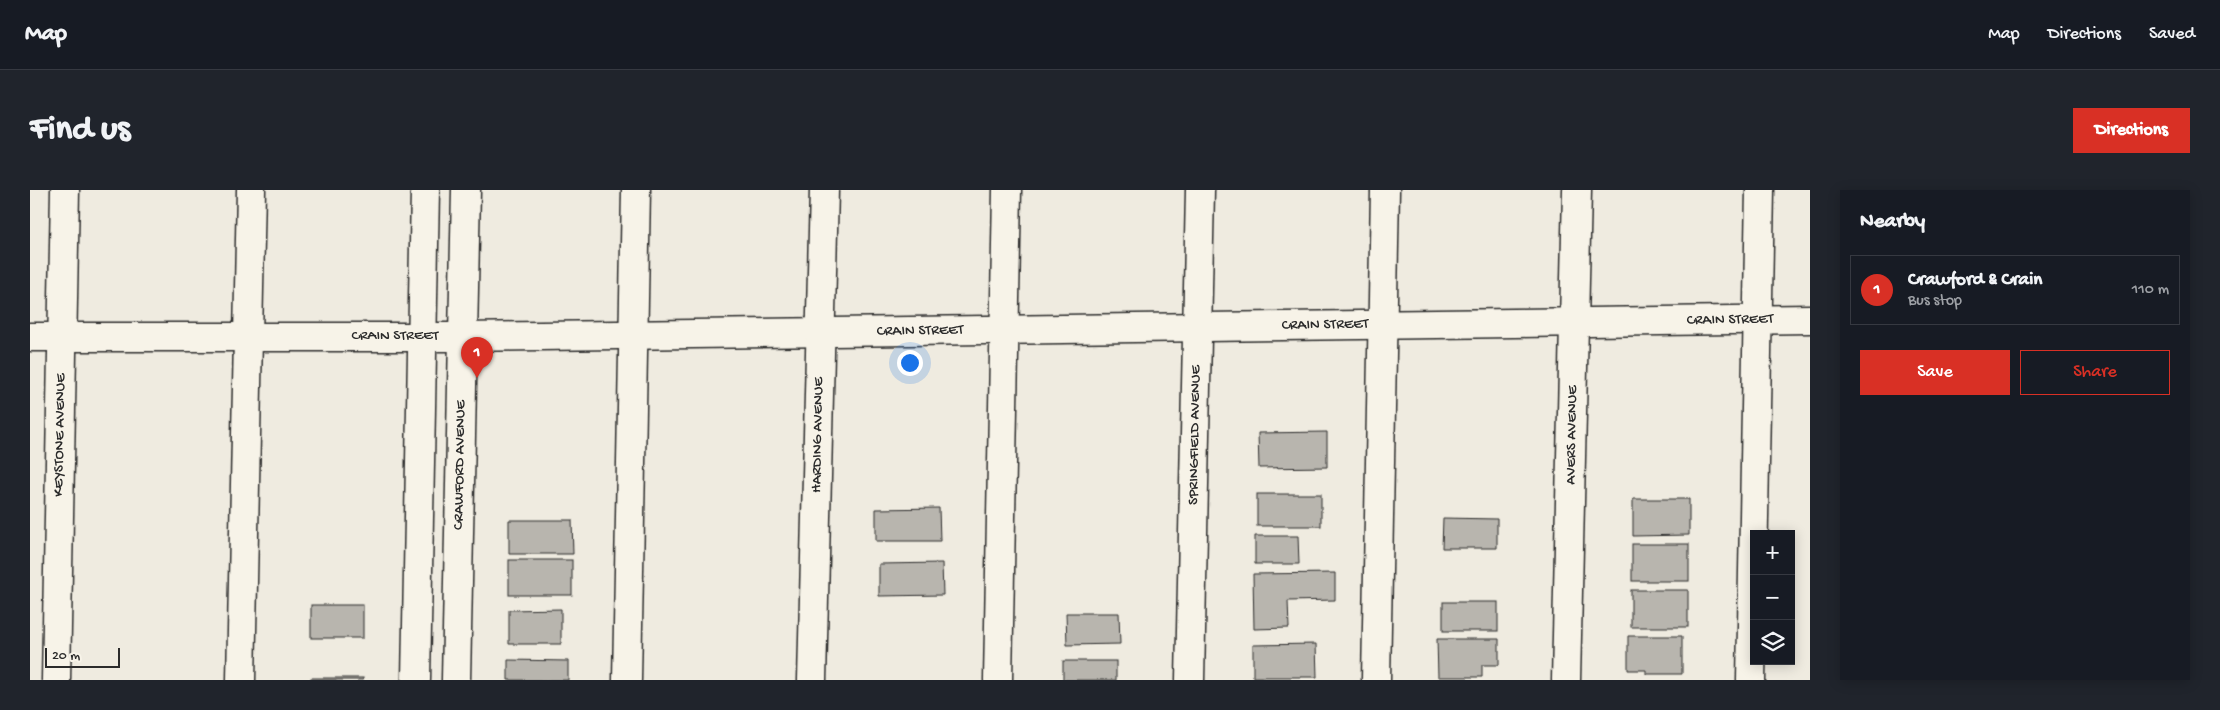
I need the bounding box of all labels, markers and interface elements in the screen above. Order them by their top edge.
text: Map [25,20,67,49]
text: Map [1988,24,2020,45]
text: Directions [2048,24,2121,45]
text: Saved [2149,24,2195,45]
button: Directions [2073,108,2190,153]
text: Find us [30,110,130,151]
text: Nearby [1860,210,1925,235]
text: Crawford & Crain [1908,269,2042,292]
text: 1 [1874,281,1880,300]
text: 110 m [2132,281,2169,300]
text: Bus stop [1908,292,1962,311]
street label: CRAIN STREET [1686,310,1775,330]
street label: CRAIN STREET [1281,315,1370,335]
street label: CRAIN STREET [876,321,965,341]
street label: CRAIN STREET [352,327,440,345]
pin: 1 [461,337,493,378]
your location [897,350,923,376]
button: Save [1860,350,2010,395]
button: Share [2020,350,2170,395]
street label: SPRINGFIELD AVENUE [1185,364,1205,505]
street label: KEYSTONE AVENUE [50,373,70,497]
street label: HARDING AVENUE [808,376,828,493]
street label: AVERS AVENUE [1562,385,1582,485]
street label: CRAWFORD AVENUE [450,399,470,530]
map controls [1750,530,1795,665]
button: + [1750,530,1795,575]
button: − [1750,575,1795,620]
button: layers [1750,620,1795,665]
scale bar [45,645,120,668]
text: 20 m [52,648,80,665]

